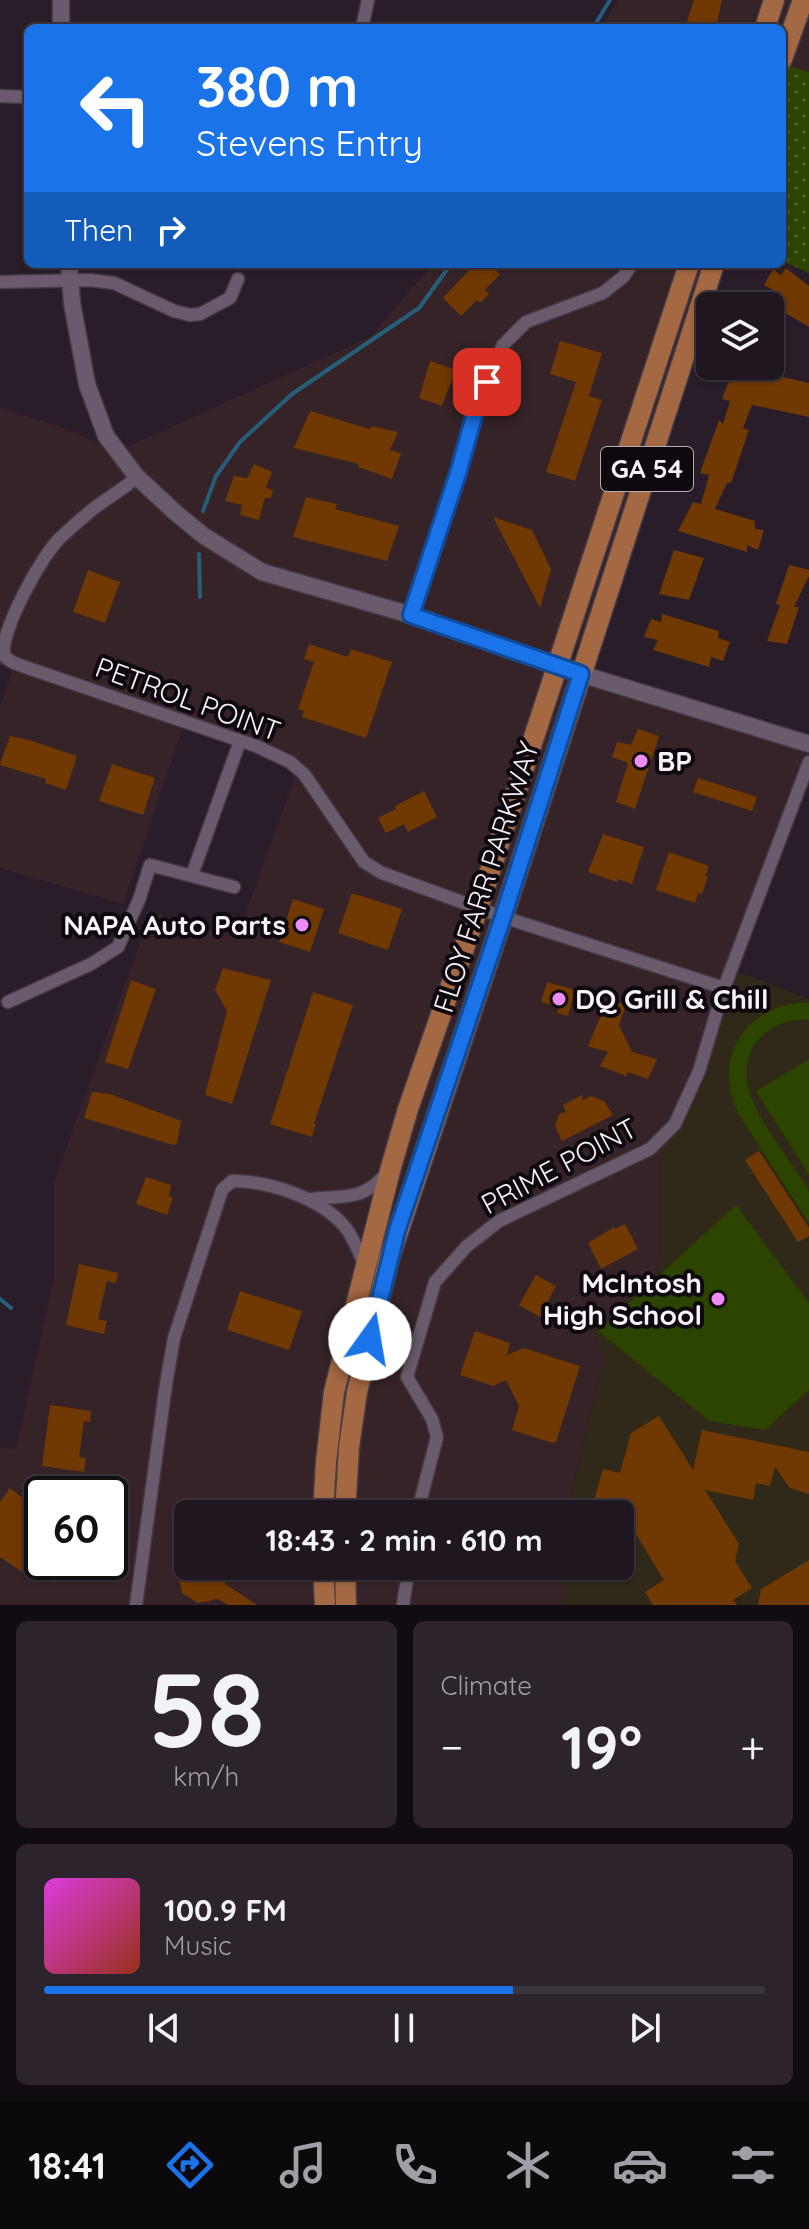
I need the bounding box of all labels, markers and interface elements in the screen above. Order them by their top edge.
text: 380 m [196,51,358,121]
icon: left [64,56,168,160]
text: Stevens Entry [196,120,423,165]
icon: right [149,208,193,252]
text: Then [64,211,133,249]
map controls [696,292,784,380]
button: layers [696,292,784,380]
pin [453,348,521,416]
icon: arrive [465,360,509,404]
road number: GA 54 [601,447,693,491]
street label: PETROL POINT [91,649,285,748]
street label: FLOY FARR PARKWAY [425,737,546,1017]
place label: BP [657,743,692,778]
marker: BP [632,752,650,770]
place label: NAPA Auto Parts [63,907,286,942]
marker: NAPA Auto Parts [293,916,311,934]
place label: DQ Grill & Chill [575,981,769,1016]
marker: DQ Grill & Chill [550,990,568,1008]
street label: PRIME POINT [475,1110,643,1221]
place label: McIntosh High School [543,1265,702,1332]
marker: McIntosh High School [709,1290,727,1308]
position arrow [328,1297,412,1381]
speed limit sign: 60 [24,1476,128,1580]
text: 18:43 · 2 min · 610 m [265,1521,543,1559]
text: 58 [148,1643,265,1773]
text: Climate [441,1669,532,1702]
text: 19° [561,1709,642,1784]
text: − [441,1719,463,1774]
text: + [740,1719,765,1774]
text: km/h [173,1760,239,1793]
text: 100.9 FM [164,1891,287,1929]
text: Music [164,1929,232,1962]
icon: previous [142,2006,186,2050]
icon: pause [382,2006,426,2050]
icon: next [623,2006,667,2050]
icon: directions [162,2137,218,2193]
icon: music [275,2137,331,2193]
icon: phone [387,2137,443,2193]
icon: climate [500,2137,556,2193]
icon: car [612,2137,668,2193]
icon: filters [725,2137,781,2193]
text: 18:41 [28,2143,106,2188]

